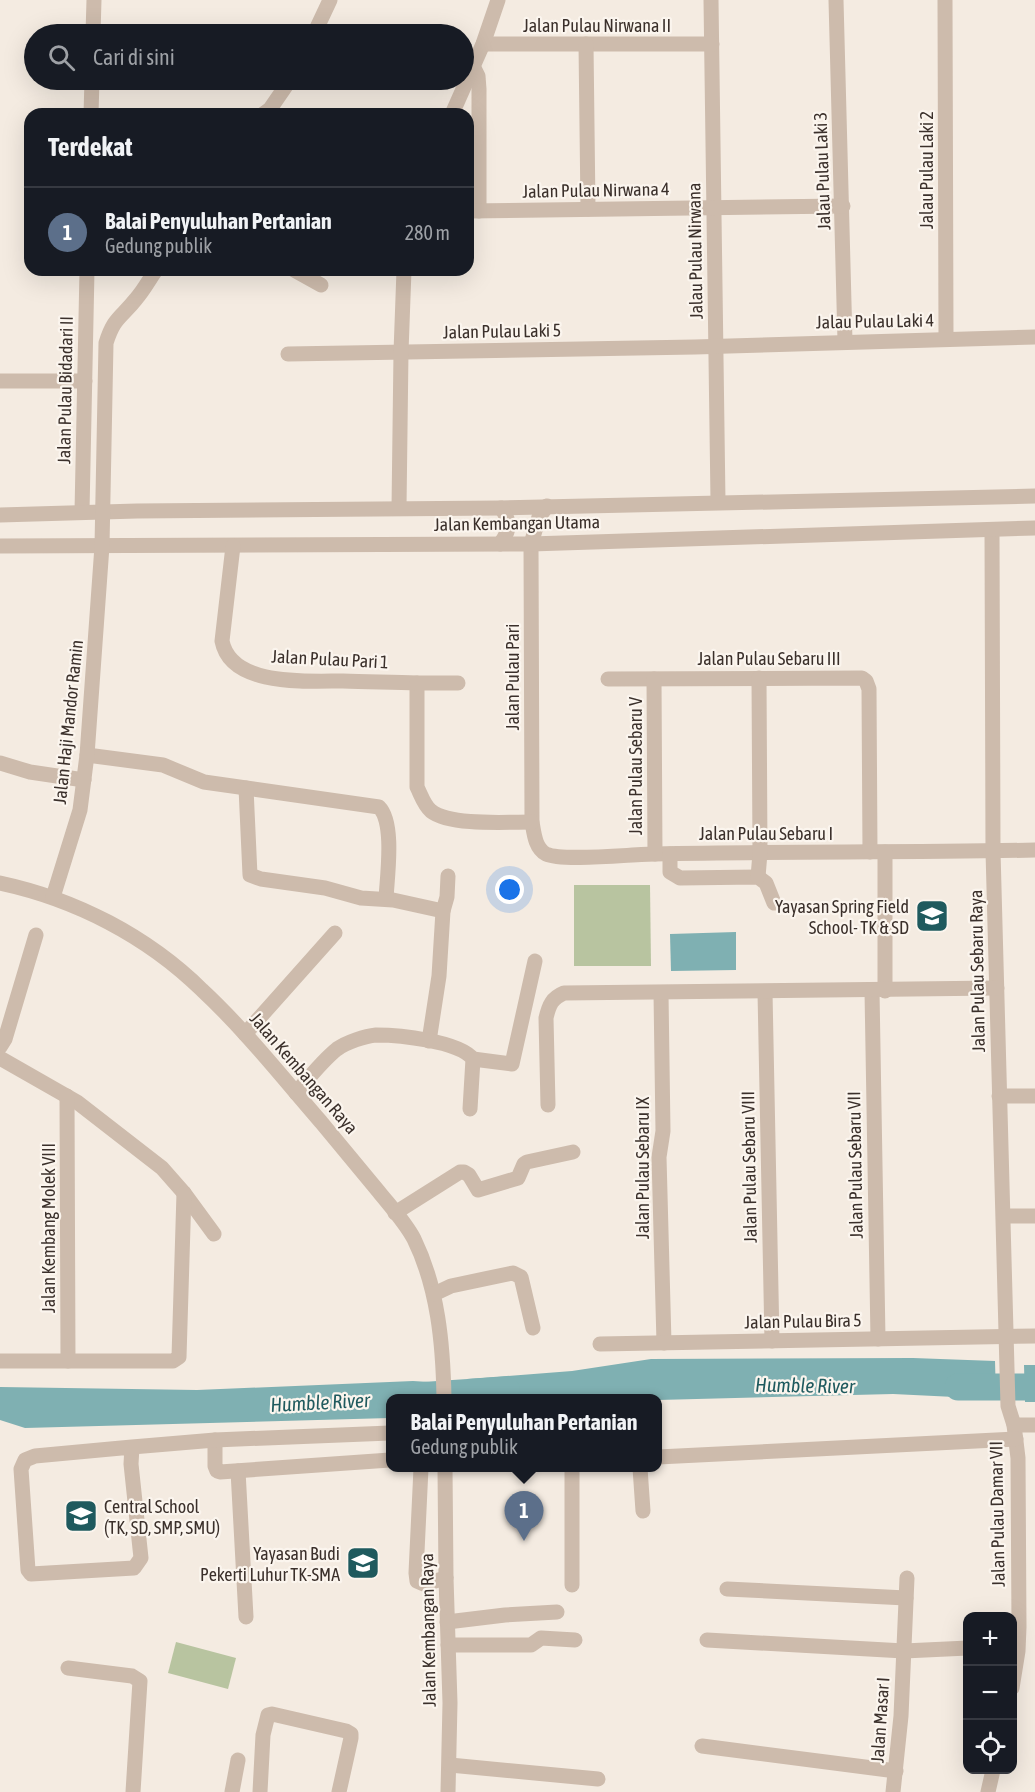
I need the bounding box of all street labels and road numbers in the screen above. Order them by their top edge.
street label: Jalan Pulau Nirwana II [523,15,671,36]
street label: Jalau Pulau Laki 2 [916,111,937,229]
street label: Jalau Pulau Laki 3 [809,112,835,230]
street label: Jalan Pulau Nirwana 4 [522,178,670,202]
street label: Jalau Pulau Nirwana [683,183,707,319]
street label: Jalau Pulau Laki 4 [816,309,934,333]
street label: Jalan Pulau Bidadari II [53,316,77,464]
street label: Jalan Pulau Laki 5 [443,319,561,343]
street label: Jalan Kembangan Utama [434,511,600,535]
street label: Jalan Pulau Pari [502,624,523,730]
street label: Jalan Haji Mandor Ramin [49,639,87,805]
street label: Jalan Pulau Pari 1 [271,645,389,673]
street label: Jalan Pulau Sebaru III [697,648,841,669]
street label: Jalan Pulau Sebaru V [625,697,646,835]
street label: Jalan Pulau Sebaru I [699,823,833,844]
street label: Jalan Pulau Sebaru Raya [965,890,989,1052]
street label: Jalan Kembangan Raya [246,1008,362,1138]
street label: Jalan Pulau Sebaru VIII [737,1091,761,1243]
street label: Jalan Pulau Sebaru VII [843,1091,867,1239]
street label: Jalan Pulau Sebaru IX [632,1096,653,1239]
street label: Jalan Kembang Molek VIII [38,1143,59,1313]
street label: Jalan Pulau Bira 5 [744,1309,862,1333]
street label: Jalan Pulau Damar VII [985,1441,1009,1587]
street label: Jalan Kembangan Raya [416,1553,440,1707]
street label: Jalan Masar I [867,1676,893,1764]

